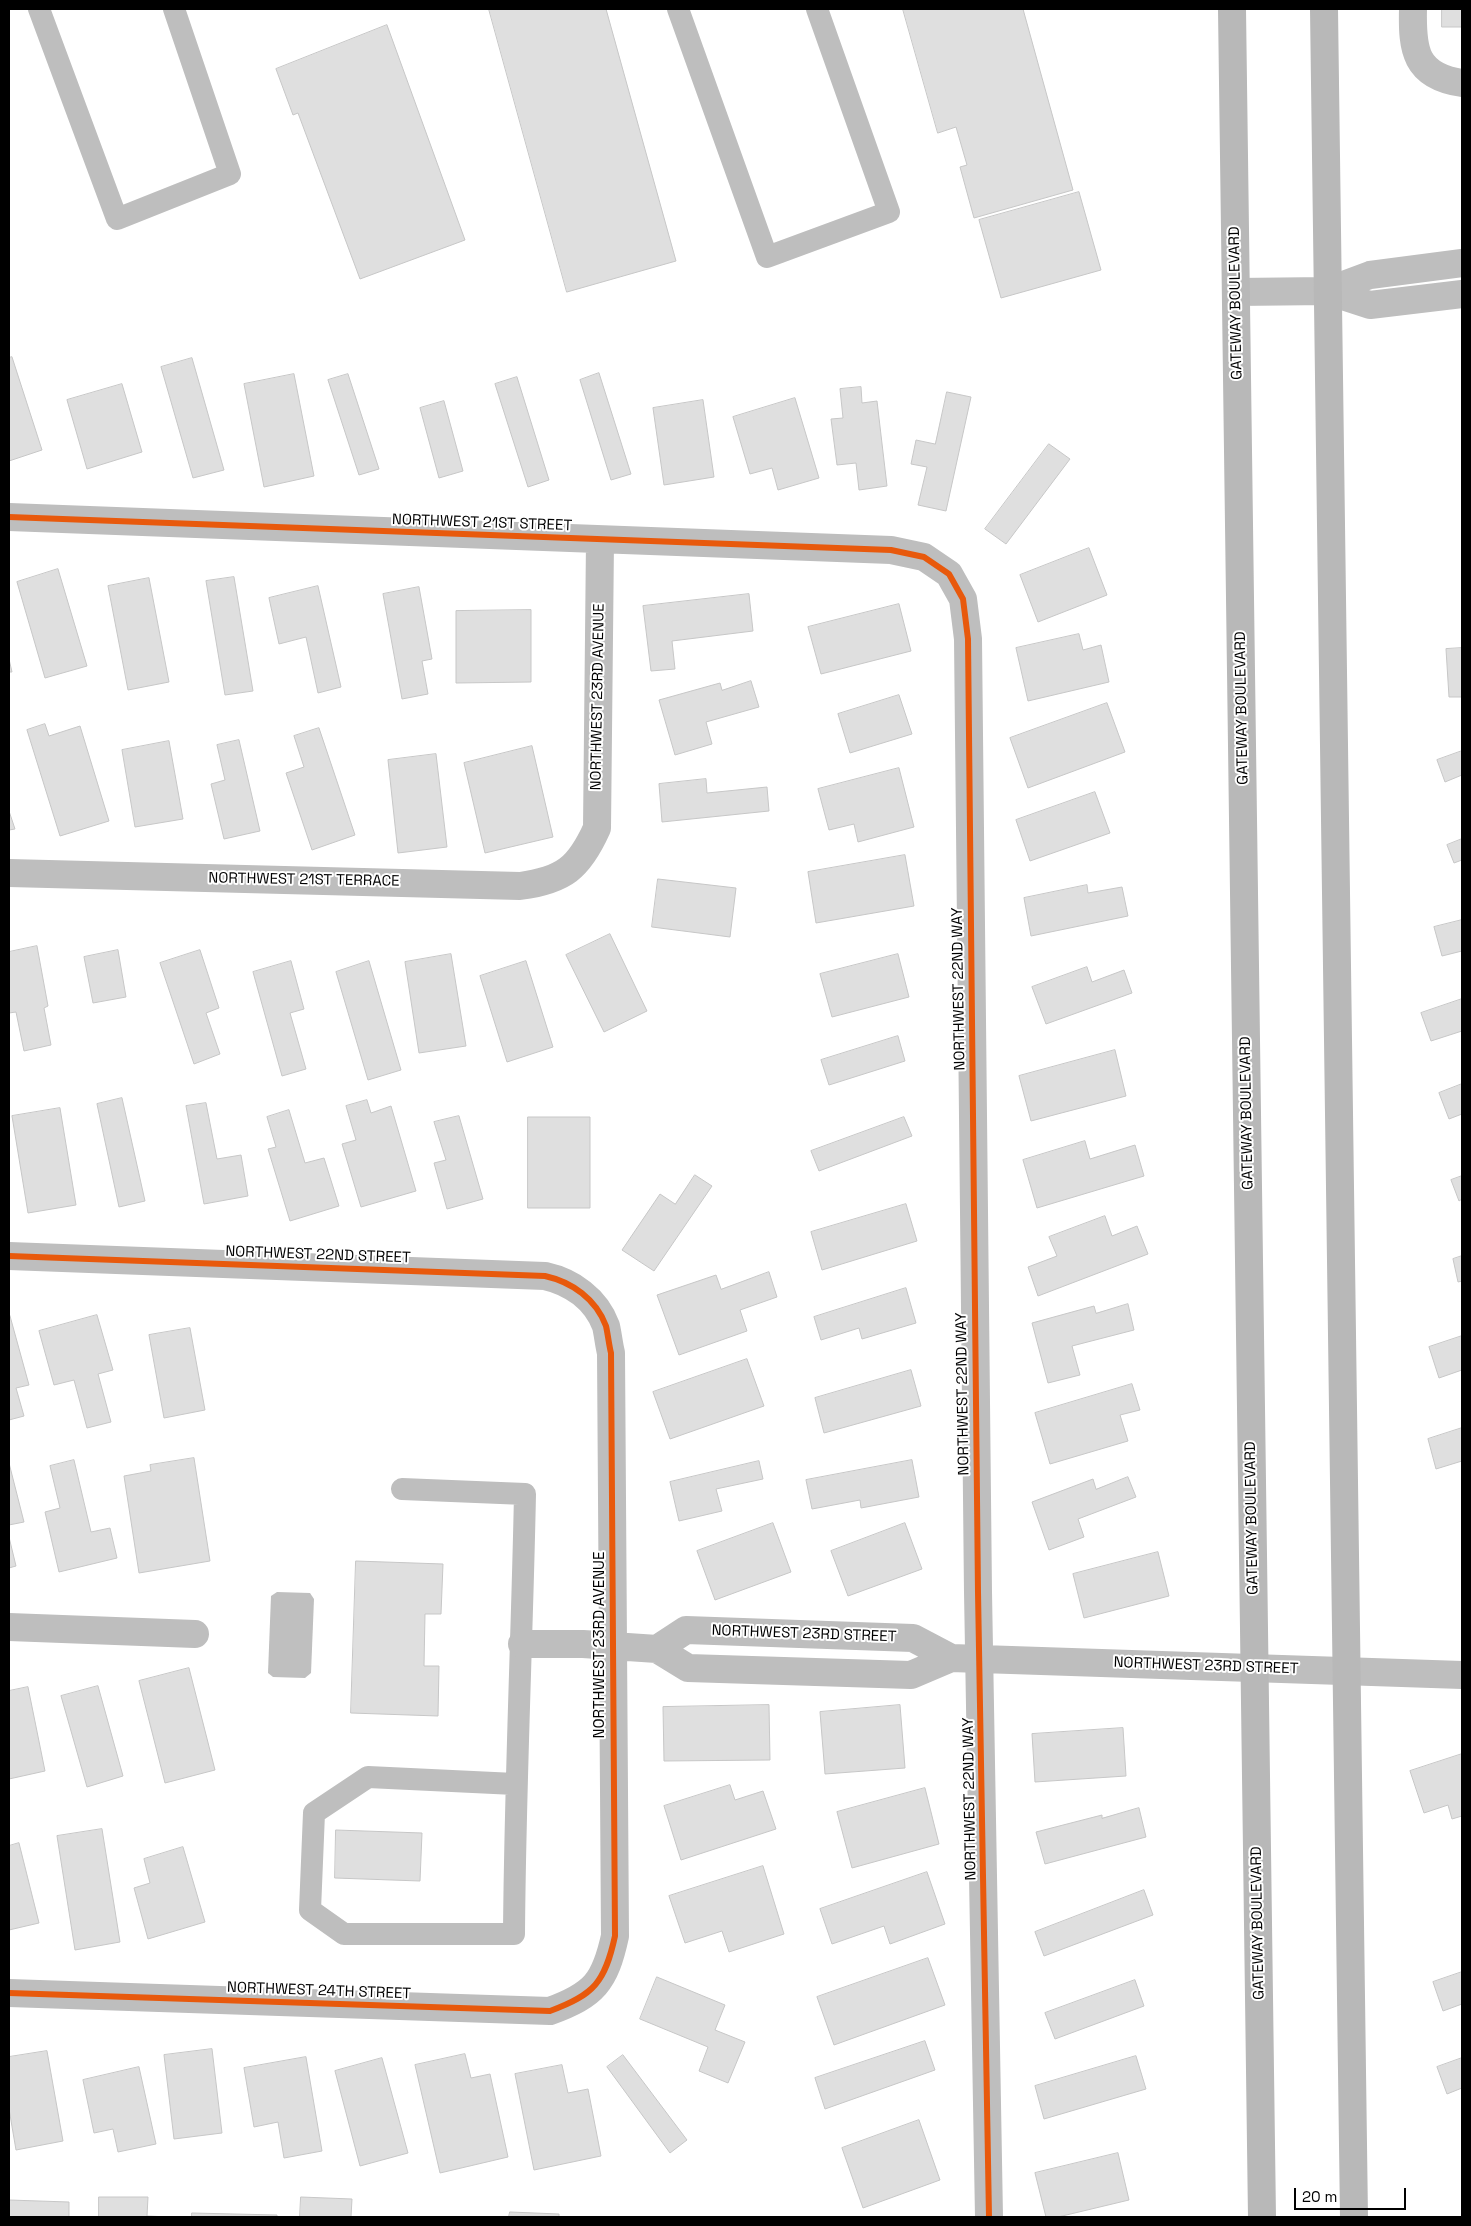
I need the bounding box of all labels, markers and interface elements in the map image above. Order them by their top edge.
street label: GATEWAY BOULEVARD [1226,226,1246,380]
street label: NORTHWEST 21ST STREET [392,511,572,535]
street label: NORTHWEST 23RD AVENUE [587,603,609,791]
street label: GATEWAY BOULEVARD [1232,631,1252,785]
street label: NORTHWEST 21ST TERRACE [208,869,400,891]
street label: NORTHWEST 22ND WAY [949,907,969,1071]
street label: GATEWAY BOULEVARD [1237,1036,1257,1190]
street label: NORTHWEST 22ND STREET [225,1243,411,1267]
street label: NORTHWEST 22ND WAY [953,1312,973,1476]
street label: GATEWAY BOULEVARD [1242,1441,1262,1595]
street label: NORTHWEST 23RD AVENUE [591,1551,609,1739]
street label: NORTHWEST 23RD STREET [711,1622,897,1646]
street label: NORTHWEST 23RD STREET [1113,1654,1299,1678]
street label: NORTHWEST 22ND WAY [960,1717,980,1881]
street label: GATEWAY BOULEVARD [1248,1846,1268,2000]
street label: NORTHWEST 24TH STREET [227,1979,411,2003]
scale bar [1296,2178,1408,2210]
text: 20 m [1302,2187,1337,2206]

